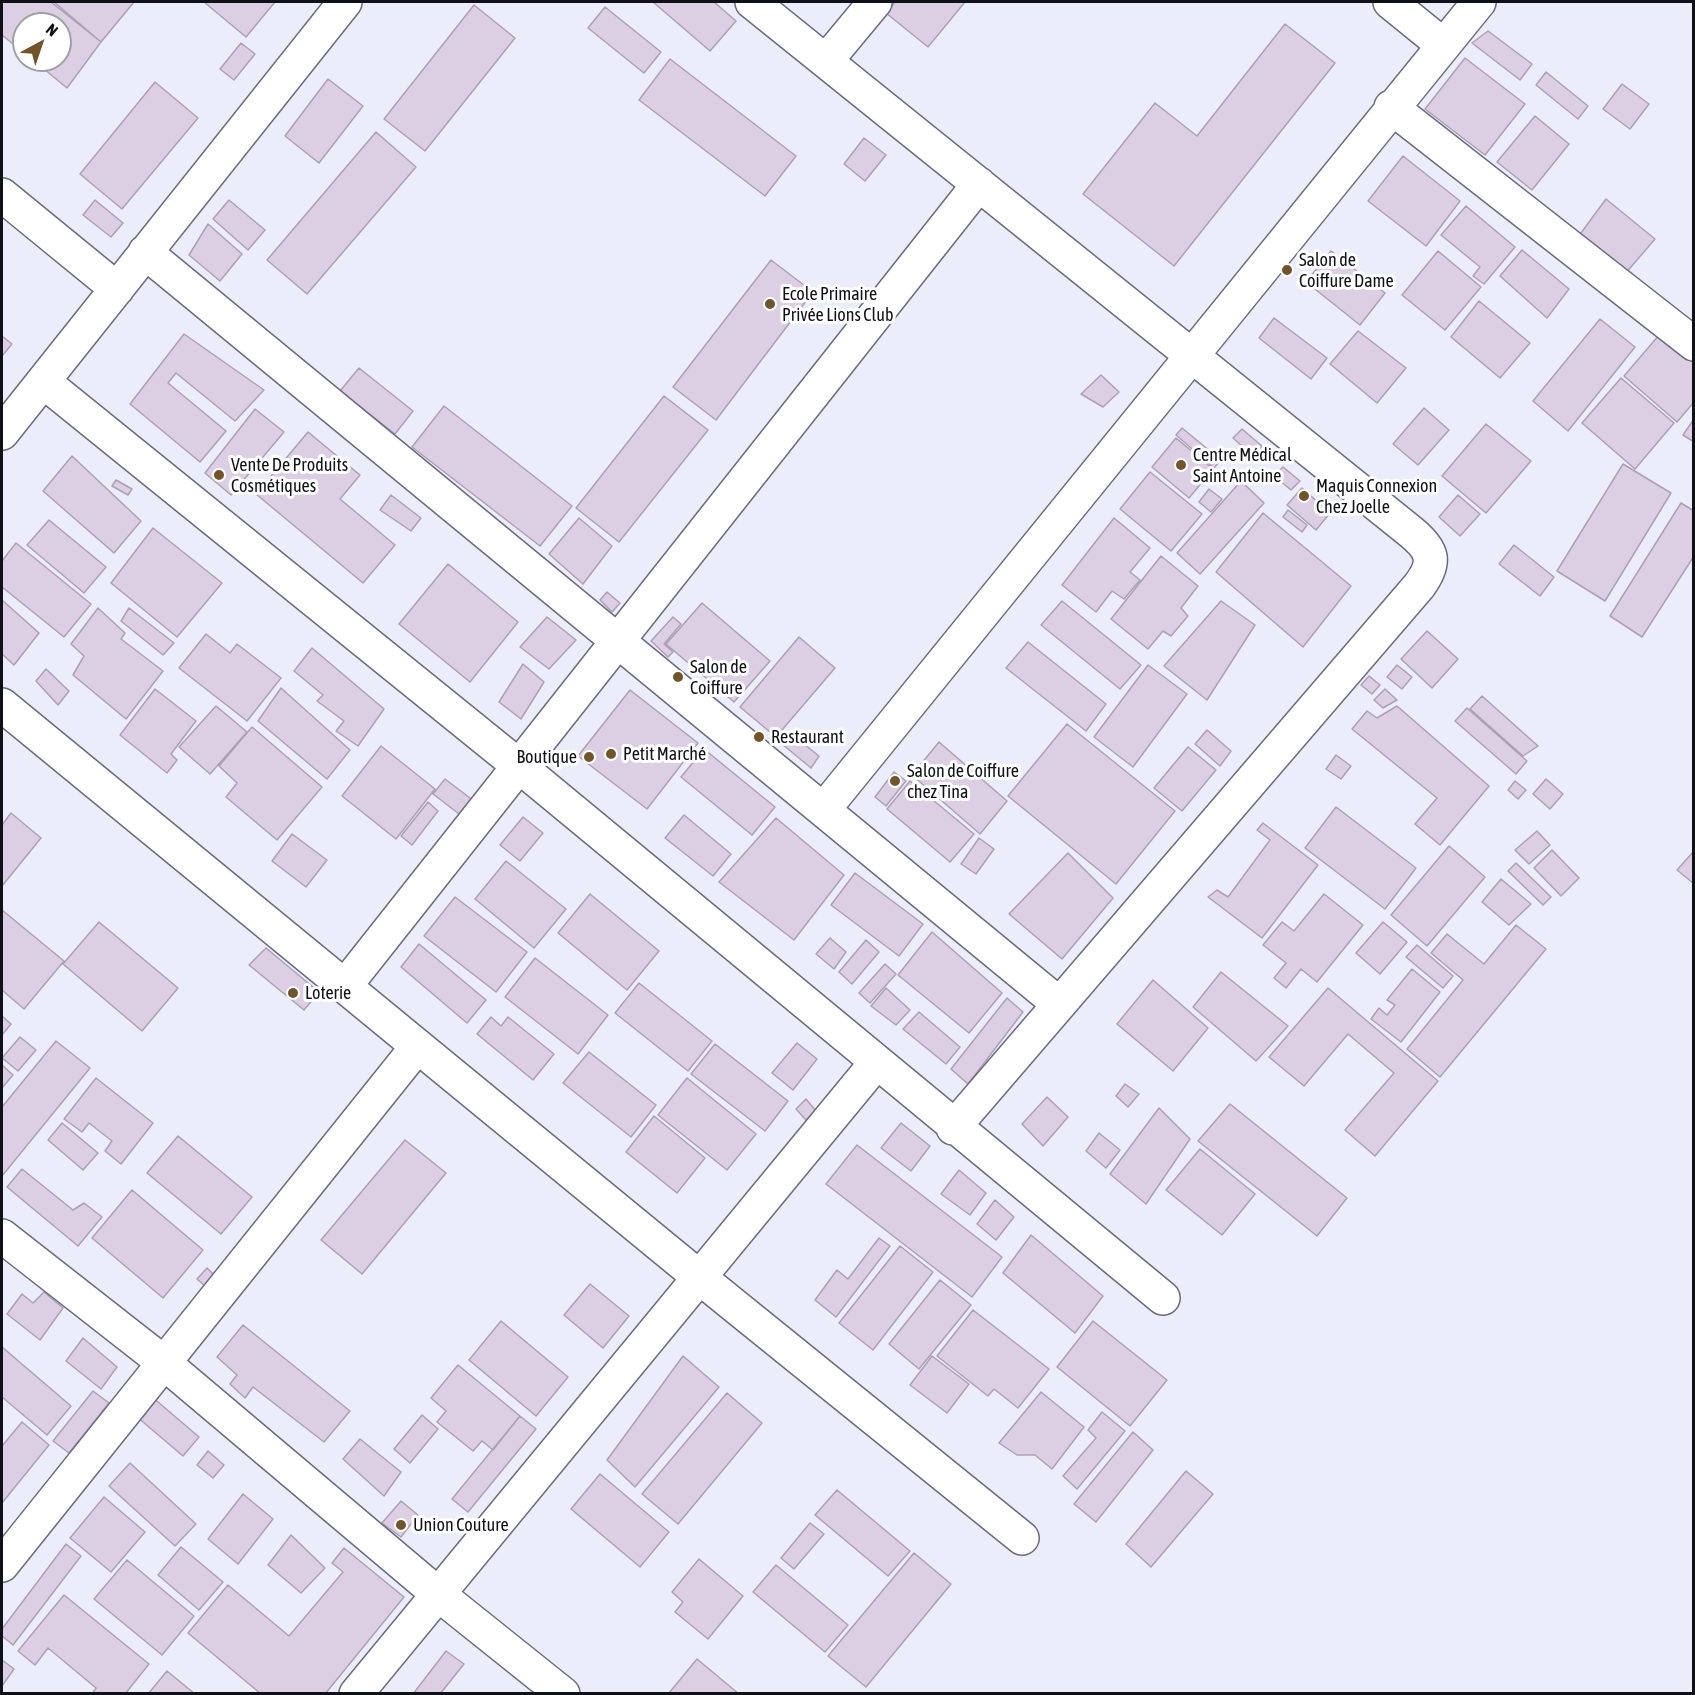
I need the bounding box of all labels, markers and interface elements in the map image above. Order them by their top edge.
north arrow [12,12,72,72]
text: N [43,20,62,40]
place label: Salon de Coiffure Dame [1299,249,1394,292]
marker: Salon de Coiffure Dame [1280,263,1294,277]
place label: Ecole Primaire Privée Lions Club [782,283,893,326]
marker: Ecole Primaire Privée Lions Club [763,297,777,311]
place label: Centre Médical Saint Antoine [1193,444,1292,486]
place label: Vente De Produits Cosmétiques [231,454,348,496]
marker: Centre Médical Saint Antoine [1174,458,1188,472]
marker: Vente De Produits Cosmétiques [212,468,226,482]
place label: Maquis Connexion Chez Joelle [1316,475,1437,518]
marker: Maquis Connexion Chez Joelle [1297,489,1311,503]
place label: Salon de Coiffure [690,656,747,698]
marker: Salon de Coiffure [671,670,685,684]
place label: Restaurant [771,726,844,748]
marker: Restaurant [752,730,766,744]
place label: Petit Marché [623,743,706,765]
place label: Boutique [517,746,577,768]
marker: Petit Marché [604,747,618,761]
marker: Boutique [582,750,596,764]
place label: Salon de Coiffure chez Tina [907,760,1019,802]
marker: Salon de Coiffure chez Tina [888,774,902,788]
place label: Loterie [305,982,351,1004]
marker: Loterie [286,986,300,1000]
place label: Union Couture [413,1514,509,1536]
marker: Union Couture [394,1518,408,1532]

